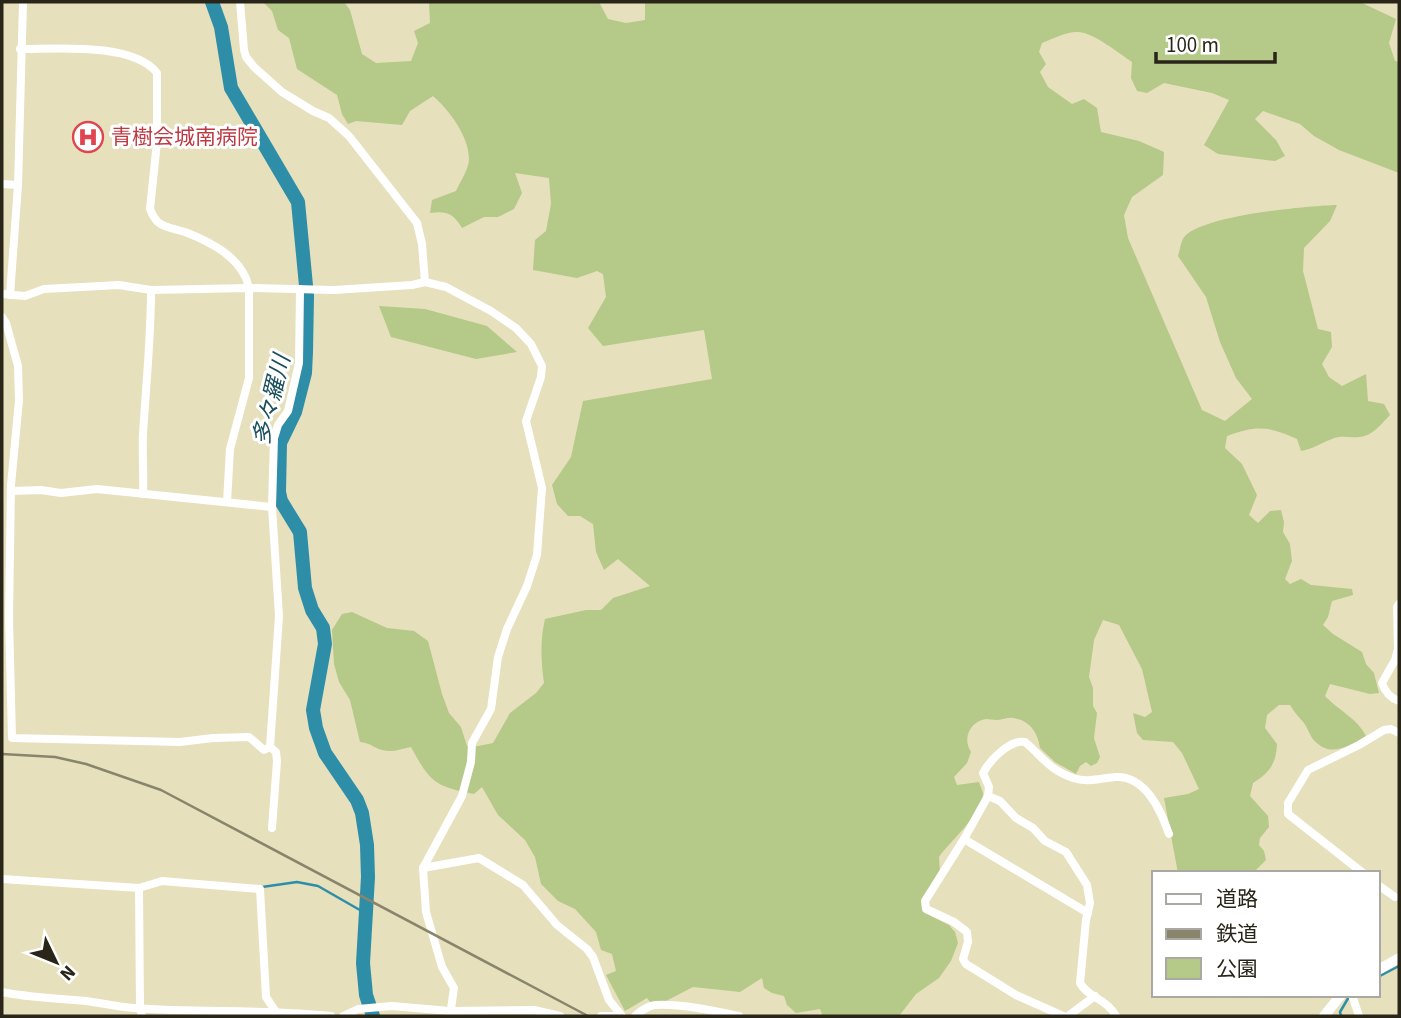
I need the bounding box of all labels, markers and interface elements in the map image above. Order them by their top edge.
scale bar [1156,21,1275,65]
text: 100 m [1166,30,1219,60]
hospital icon: 青樹会城南病院 [71,120,105,154]
place label: 青樹会城南病院 [111,122,258,152]
water label: 多々羅川 [244,349,299,449]
legend [1152,871,1380,997]
text: 道路 [1216,884,1258,914]
text: 鉄道 [1216,919,1258,949]
north arrow [21,927,91,997]
text: 公園 [1216,954,1258,984]
text: N [53,959,82,986]

